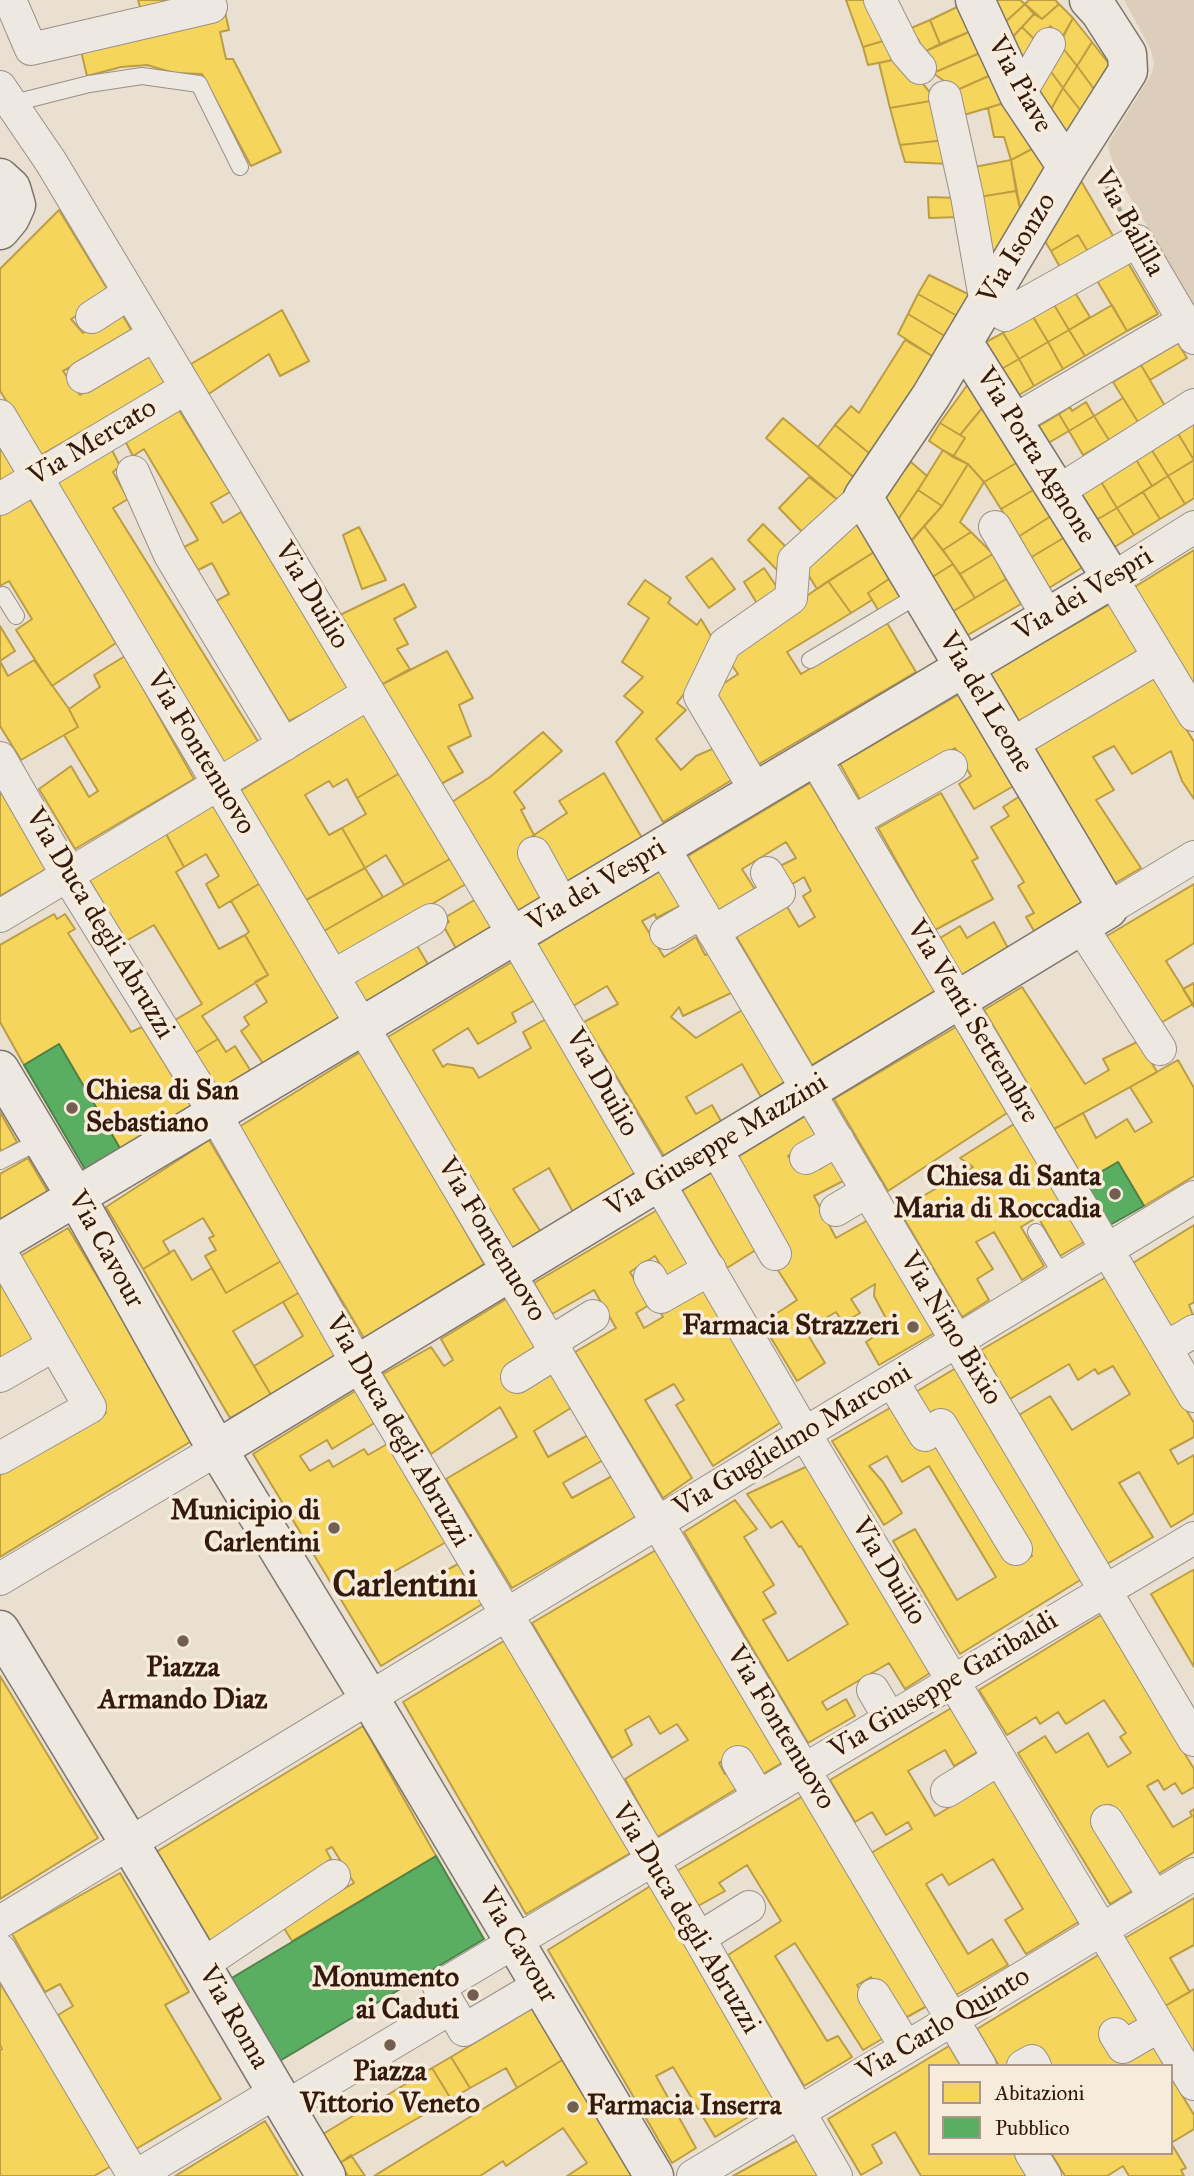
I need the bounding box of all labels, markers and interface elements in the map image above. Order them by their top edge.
street label: Via Piave [979,31,1059,139]
street label: Via Balilla [1085,163,1171,283]
street label: Via Isonzo [972,187,1064,311]
street label: Via Porta Agnone [967,362,1103,550]
street label: Via Mercato [23,392,163,494]
street label: Via Duilio [266,536,356,656]
street label: Via dei Vespri [1009,540,1159,650]
street label: Via del Leone [930,627,1040,779]
street label: Via Fontenuovo [138,665,262,841]
street label: Via Duca degli Abruzzi [17,803,181,1045]
street label: Via dei Vespri [522,831,672,941]
street label: Via Venti Settembre [898,914,1046,1130]
street label: Via Duilio [557,1023,645,1143]
street label: Via Giuseppe Mazzini [600,1067,834,1225]
place label: Chiesa di San Sebastiano [86,1075,239,1141]
marker: Chiesa di San Sebastiano [64,1100,80,1116]
street label: Via Fontenuovo [429,1152,553,1328]
place label: Chiesa di Santa Maria di Roccadia [894,1161,1101,1227]
street label: Via Cavour [59,1186,151,1314]
marker: Chiesa di Santa Maria di Roccadia [1107,1186,1123,1202]
street label: Via Nino Bixio [891,1247,1009,1411]
street label: Via Duca degli Abruzzi [317,1309,477,1553]
place label: Farmacia Strazzeri [682,1310,899,1344]
marker: Farmacia Strazzeri [905,1319,921,1335]
street label: Via Guglielmo Marconi [668,1357,918,1525]
place label: Municipio di Carlentini [171,1495,320,1561]
street label: Via Duilio [843,1512,933,1632]
marker: Municipio di Carlentini [326,1520,342,1536]
district label: Carlentini [333,1566,477,1608]
street label: Via Giuseppe Garibaldi [824,1605,1064,1767]
marker: Piazza Armando Diaz [175,1633,191,1649]
street label: Via Fontenuovo [718,1640,842,1816]
place label: Piazza Armando Diaz [99,1652,267,1718]
street label: Via Duca degli Abruzzi [603,1798,767,2040]
street label: Via Cavour [469,1882,565,2010]
street label: Via Roma [190,1960,276,2076]
street label: Via Carlo Quinto [851,1960,1037,2090]
place label: Monumento ai Caduti [312,1962,459,2028]
marker: Monumento ai Caduti [465,1987,481,2003]
marker: Piazza Vittorio Veneto [382,2037,398,2053]
place label: Piazza Vittorio Veneto [300,2056,480,2122]
legend [928,2064,1173,2155]
text: Abitazioni [995,2080,1085,2106]
place label: Farmacia Inserra [587,2090,782,2124]
marker: Farmacia Inserra [565,2099,581,2115]
text: Pubblico [995,2115,1069,2141]

